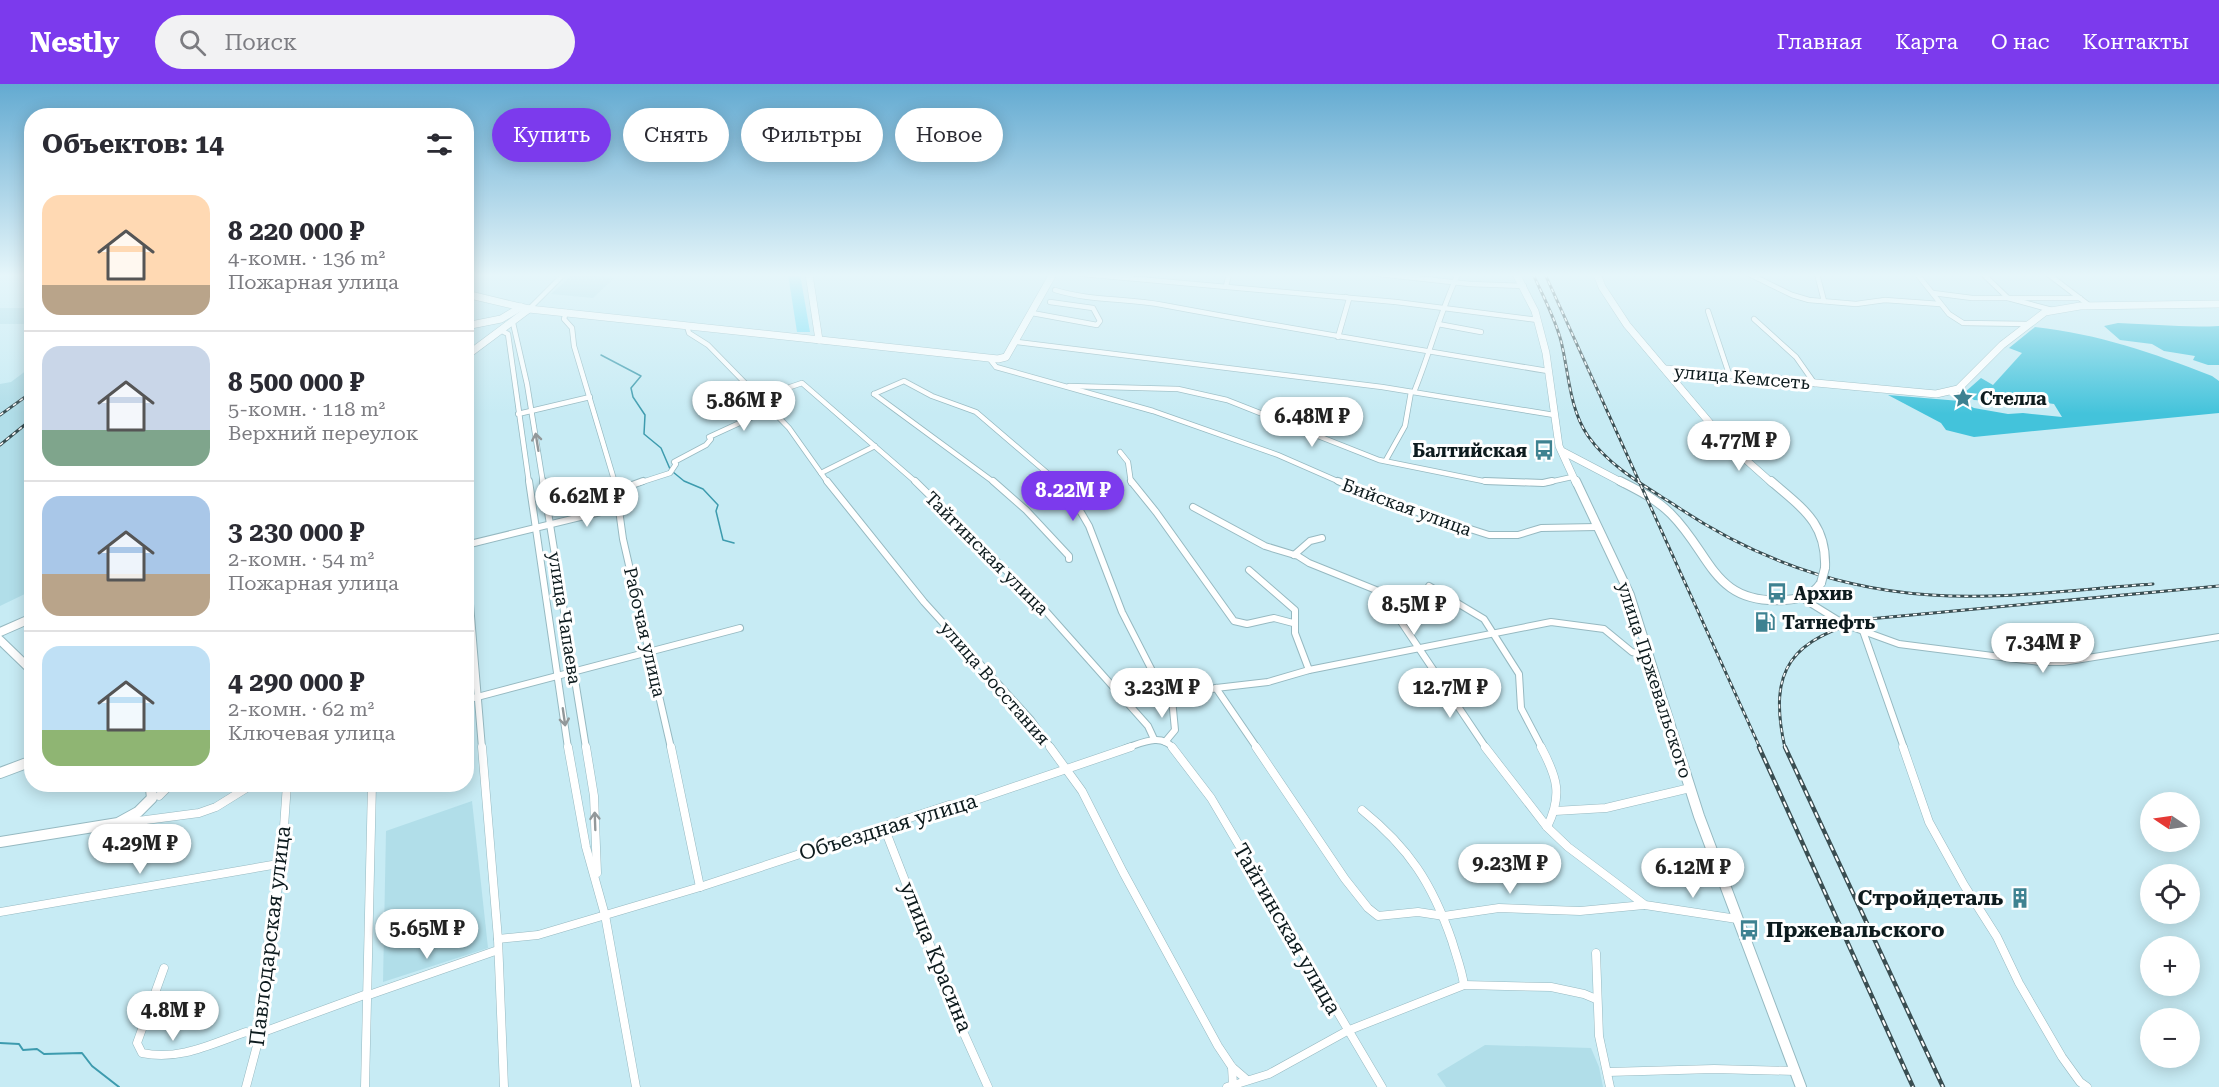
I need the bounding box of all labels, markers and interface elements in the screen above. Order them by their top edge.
search box [155,15,575,69]
text: Nestly [30,26,119,59]
icon: search [176,26,209,59]
text: Поиск [224,30,297,55]
text: Главная [1777,30,1862,54]
text: Карта [1895,30,1958,54]
text: О нас [1991,30,2050,54]
text: Контакты [2083,30,2189,54]
chip: Купить [492,108,611,162]
chip: Снять [623,108,729,162]
chip: Фильтры [741,108,883,162]
chip: Новое [895,108,1003,162]
icon: filters [423,128,456,161]
text: Объектов: 14 [42,129,224,159]
text: 8 220 000 ₽ [228,216,364,246]
icon: home [90,219,162,291]
text: 4-комн. · 136 m² [228,246,385,270]
text: Пожарная улица [228,270,399,294]
street label: улица Кемсеть [1673,361,1811,393]
text: 8 500 000 ₽ [228,367,364,397]
icon: home [90,370,162,442]
pin: 5.86M ₽ [689,381,799,432]
place icon: Стелла [1951,386,1975,410]
text: 5.86M ₽ [706,388,782,412]
place label: Стелла [1980,388,2047,409]
text: 5-комн. · 118 m² [228,397,385,421]
pin: 6.48M ₽ [1257,397,1367,448]
text: 6.48M ₽ [1274,404,1350,428]
text: Верхний переулок [228,421,418,445]
pin: 4.77M ₽ [1684,421,1794,472]
text: 4.77M ₽ [1701,428,1777,452]
one-way arrow [531,433,542,452]
bus stop icon: Балтийская [1532,438,1556,462]
place label: Балтийская [1412,440,1527,461]
pin: 8.22M ₽ [1018,471,1128,522]
street label: Бийская улица [1339,474,1475,540]
pin: 6.62M ₽ [532,477,642,528]
text: 8.22M ₽ [1035,478,1111,502]
text: 6.62M ₽ [549,484,625,508]
street label: Тайгинская улица [921,487,1053,619]
text: 3 230 000 ₽ [228,517,364,547]
icon: home [90,520,162,592]
text: 2-комн. · 54 m² [228,547,374,571]
street label: улица Чапаева [544,550,586,686]
street label: Рабочая улица [620,565,670,699]
text: Пожарная улица [228,571,399,595]
street label: улица Пржевальского [1613,579,1697,781]
bus stop icon: Архив [1765,581,1789,605]
place label: Архив [1794,583,1853,604]
pin: 8.5M ₽ [1365,585,1463,636]
text: 8.5M ₽ [1382,592,1446,616]
fuel station icon: Татнефть [1753,610,1777,634]
place label: Татнефть [1782,612,1876,633]
street label: улица Восстания [936,617,1054,749]
pin: 7.34M ₽ [1988,623,2098,674]
text: 7.34M ₽ [2005,630,2081,654]
text: 4 290 000 ₽ [228,667,364,697]
pin: 3.23M ₽ [1107,668,1217,719]
pin: 12.7M ₽ [1395,668,1505,719]
icon: home [90,670,162,742]
text: 3.23M ₽ [1124,675,1200,699]
text: 12.7M ₽ [1412,675,1488,699]
text: 2-комн. · 62 m² [228,697,374,721]
one-way arrow [559,707,570,727]
text: Ключевая улица [228,721,395,745]
street label: Объездная улица [796,788,980,865]
north arrow [2140,792,2200,852]
map controls [2140,792,2200,1068]
one-way arrow [589,812,600,832]
pin: 4.29M ₽ [85,824,195,875]
street label: Павлодарская улица [245,824,296,1048]
text: 4.29M ₽ [102,831,178,855]
street label: Тайгинская улица [1228,839,1346,1019]
pin: 9.23M ₽ [1455,844,1565,895]
pin: 6.12M ₽ [1638,848,1748,899]
text: 9.23M ₽ [1472,851,1548,875]
text: 6.12M ₽ [1655,855,1731,879]
button: locate [2140,864,2200,924]
street label: улица Красина [895,878,977,1036]
place label: Стройдеталь [1857,886,2004,910]
building icon: Стройдеталь [2008,886,2032,910]
pin: 5.65M ₽ [372,909,482,960]
text: 5.65M ₽ [389,916,465,940]
bus stop icon: Пржевальского [1737,918,1761,942]
place label: Пржевальского [1766,918,1945,942]
button: + [2140,936,2200,996]
pin: 4.8M ₽ [124,991,222,1042]
text: 4.8M ₽ [141,998,205,1022]
button: − [2140,1008,2200,1068]

